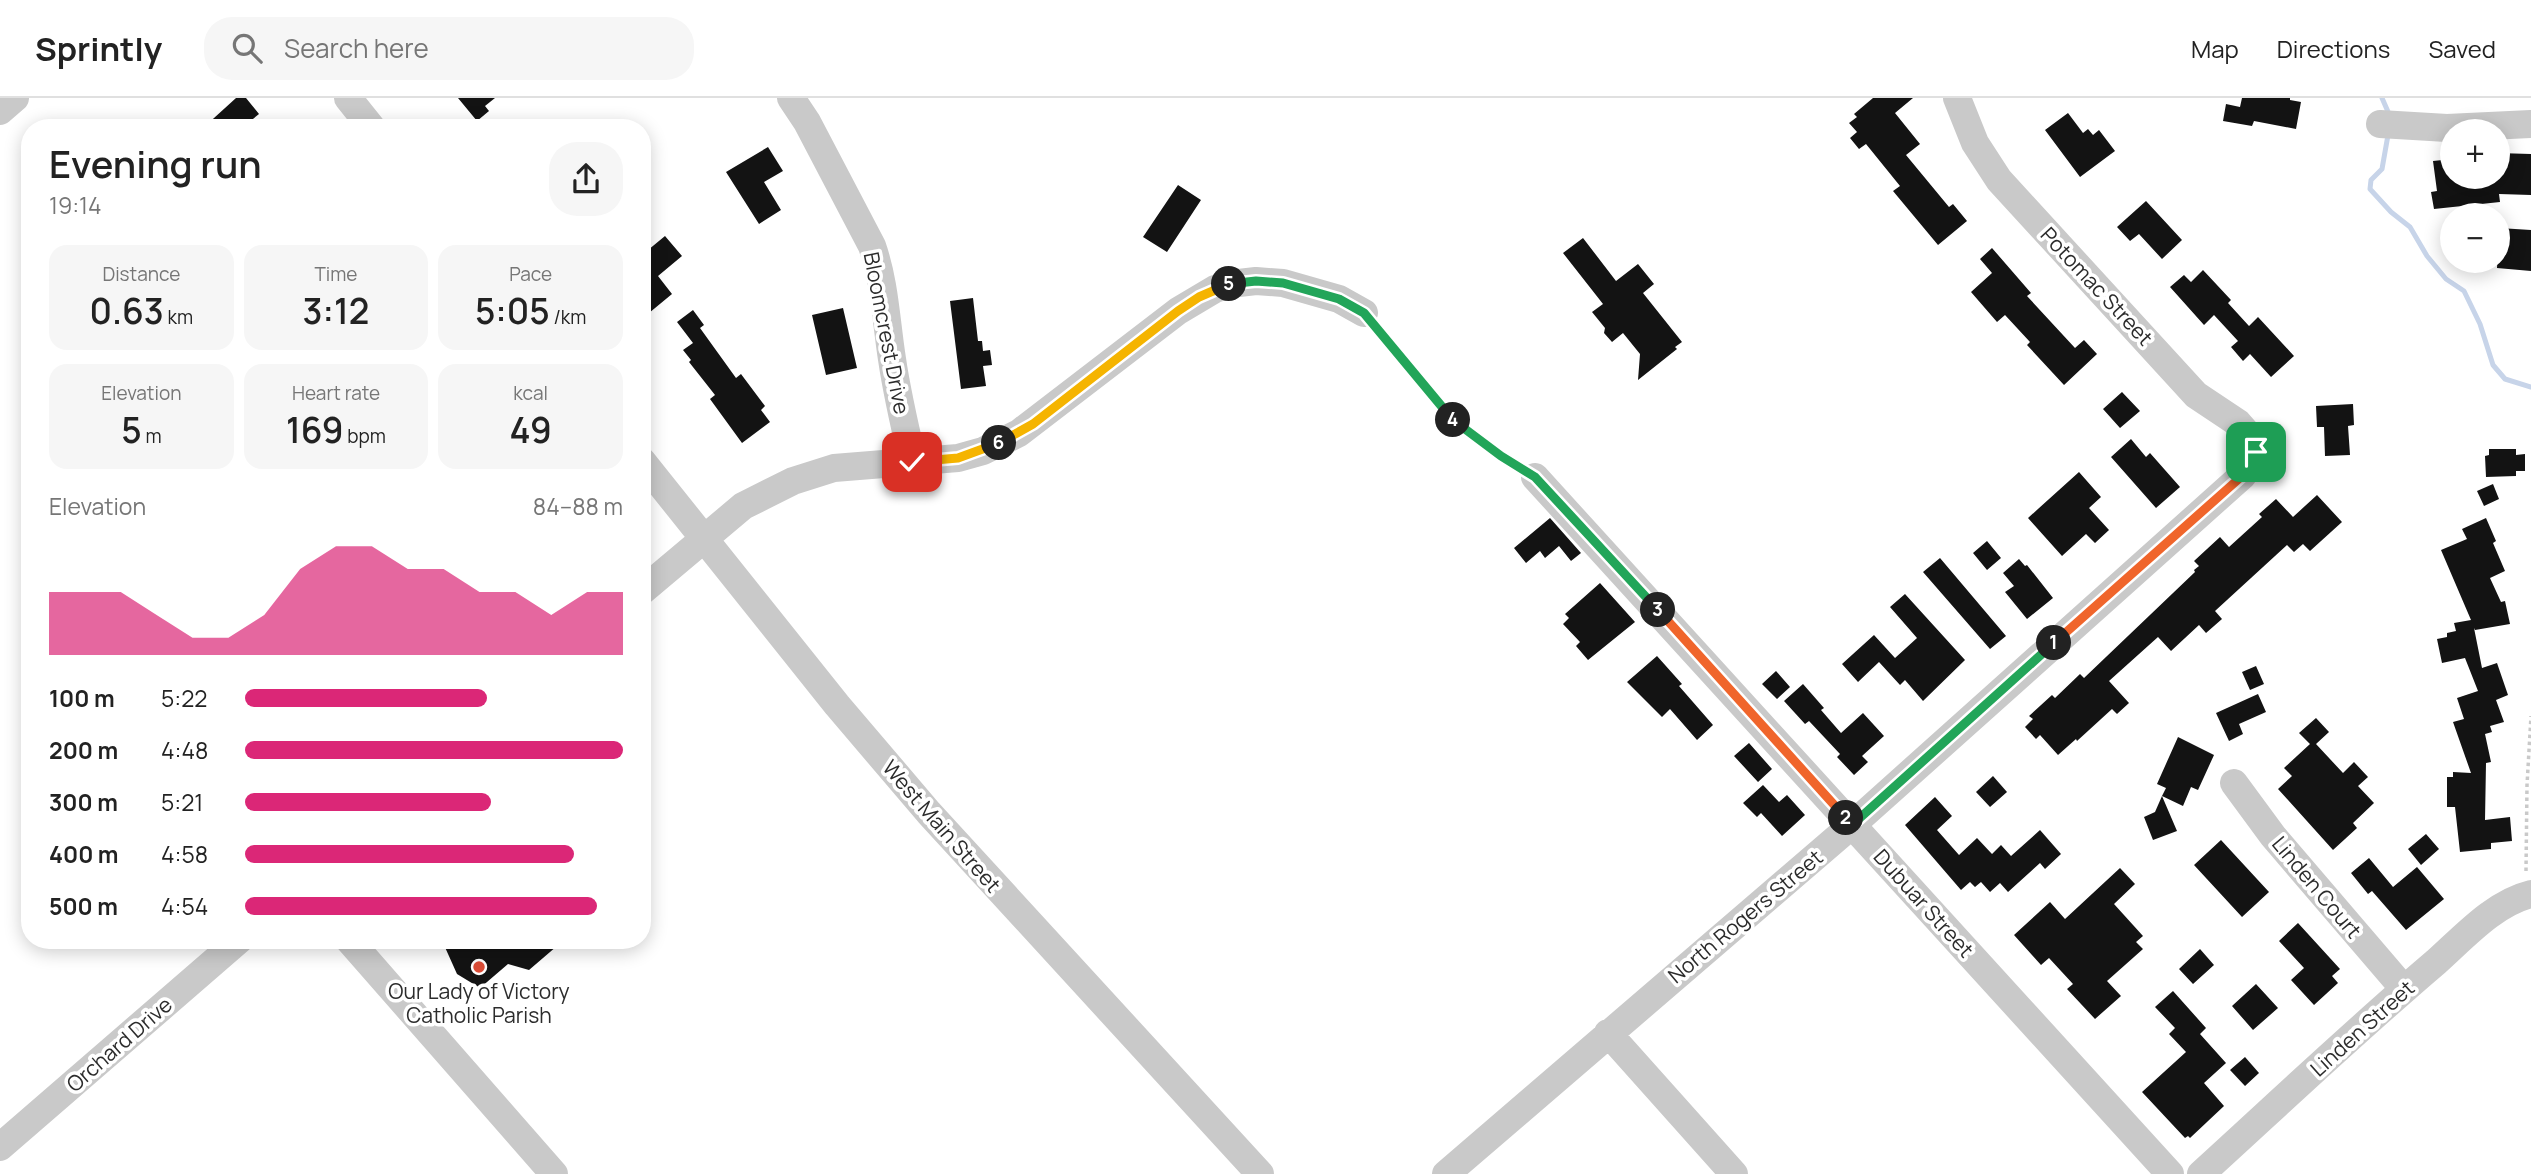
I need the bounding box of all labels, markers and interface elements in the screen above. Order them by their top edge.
search box [204,17,694,80]
text: Sprintly [35,26,162,71]
icon: search [228,29,266,67]
text: Search here [284,30,429,66]
text: Map [2191,32,2239,65]
text: Directions [2277,32,2390,65]
text: Saved [2428,32,2496,65]
map controls [2440,119,2510,273]
button: + [2440,119,2510,189]
text: Evening run [49,137,262,189]
button: share [549,142,623,216]
text: 19:14 [49,189,102,221]
button: − [2440,203,2510,273]
street label: Potomac Street [2035,221,2159,351]
street label: Bloomcrest Drive [858,250,916,416]
text: Distance [102,261,180,287]
text: Time [315,261,357,287]
text: Pace [509,261,552,287]
pin: 5 [1212,266,1246,302]
text: 5 [1223,270,1234,296]
text: 0.63 [90,287,164,335]
text: 3:12 [303,287,369,335]
text: 5:05 [475,287,550,335]
text: km [164,304,193,330]
text: /km [550,304,586,330]
text: Elevation [101,380,181,406]
text: Heart rate [292,380,380,406]
text: kcal [513,380,548,406]
pin: 4 [1436,402,1470,438]
text: 5 [121,406,142,454]
text: 169 [286,406,344,454]
text: 49 [510,406,552,454]
text: 4 [1447,406,1458,432]
pin [2226,422,2286,482]
text: m [142,423,162,449]
text: bpm [344,423,386,449]
pin: 6 [982,426,1016,460]
text: 6 [993,429,1004,455]
pin [882,432,942,492]
icon: arrive [2237,433,2275,471]
icon: check [893,443,931,481]
text: Elevation [49,490,146,522]
text: 84–88 m [533,490,623,522]
pin: 3 [1640,592,1676,628]
text: 3 [1652,596,1663,622]
pin: 1 [2036,626,2072,660]
text: 1 [2049,629,2058,655]
text: 100 m [49,682,115,714]
text: 5:22 [161,682,207,714]
text: 200 m [49,734,118,766]
text: 4:48 [161,734,208,766]
street label: West Main Street [877,754,1007,898]
text: 300 m [49,786,118,818]
text: 5:21 [161,786,203,818]
pin: 2 [1828,800,1864,836]
text: 2 [1840,804,1851,830]
street label: Linden Court [2266,830,2368,944]
text: 400 m [49,838,119,870]
text: 4:58 [161,838,208,870]
street label: North Rogers Street [1662,843,1828,989]
street label: Dubuar Street [1868,843,1980,963]
text: 500 m [49,890,118,922]
text: 4:54 [161,890,208,922]
marker: Our Lady of Victory Catholic Parish [471,959,487,975]
street label: Linden Street [2304,974,2420,1082]
place label: Our Lady of Victory Catholic Parish [388,977,570,1029]
street label: Orchard Drive [60,990,178,1098]

